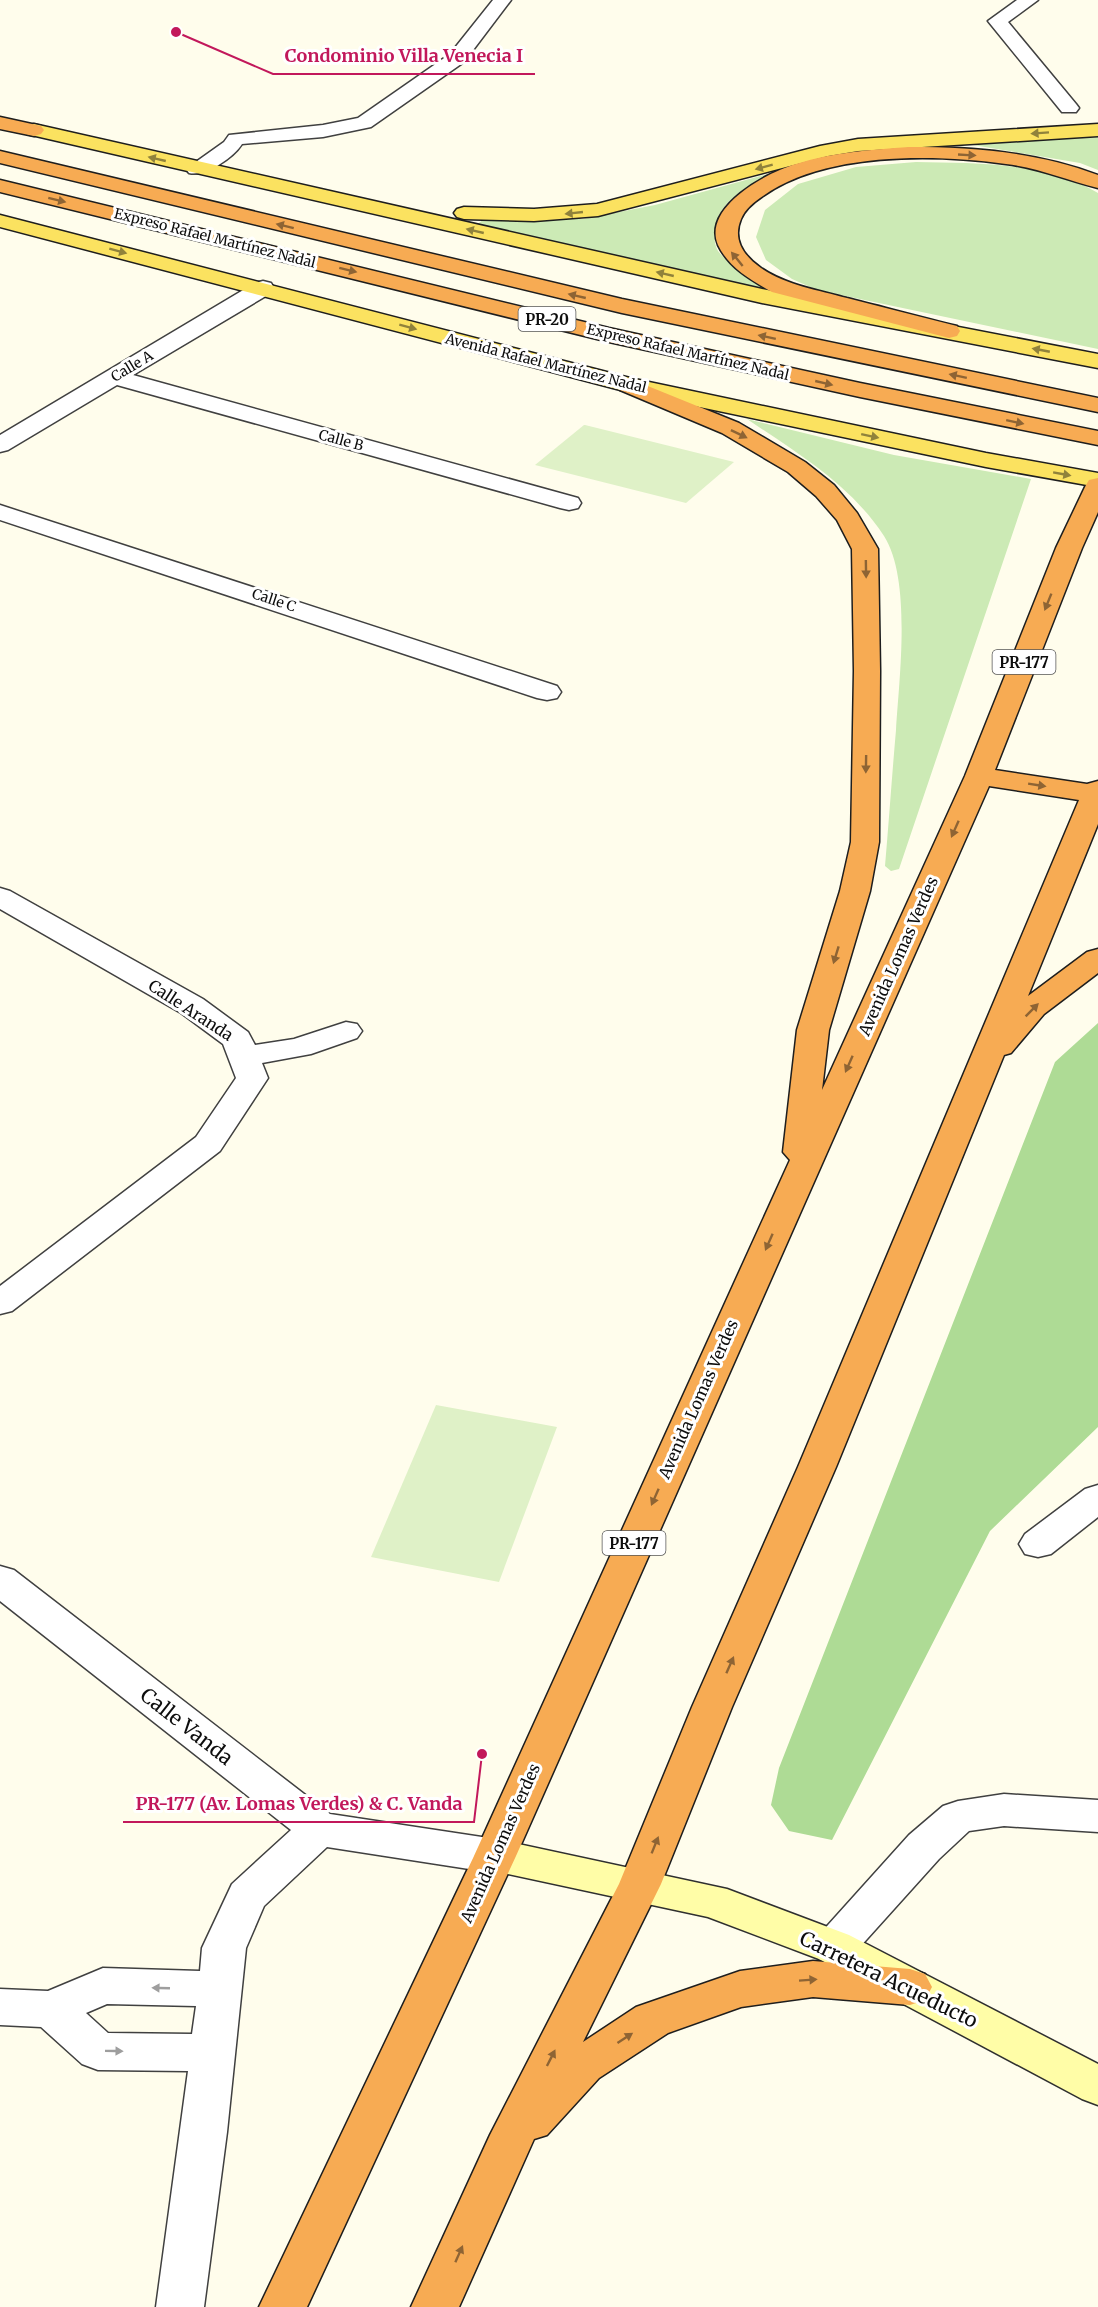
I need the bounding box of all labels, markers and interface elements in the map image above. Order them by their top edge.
callout: Condominio Villa Venecia I [273,38,535,74]
text: Condominio Villa Venecia I [285,44,523,67]
one-way arrow [1030,128,1049,138]
one-way arrow [957,151,976,160]
one-way arrow [148,154,167,164]
one-way arrow [754,163,772,172]
one-way arrow [48,195,66,205]
street label: Expreso Rafael Martínez Nadal [112,204,318,272]
one-way arrow [565,208,584,217]
one-way arrow [276,221,294,231]
one-way arrow [466,225,484,235]
one-way arrow [109,246,127,256]
one-way arrow [731,251,744,267]
one-way arrow [339,266,358,276]
one-way arrow [655,269,674,278]
one-way arrow [568,290,586,300]
road number: PR-20 [518,307,576,331]
street label: Expreso Rafael Martínez Nadal [585,320,792,384]
one-way arrow [399,322,417,332]
street label: Avenida Rafael Martínez Nadal [443,329,649,397]
one-way arrow [758,332,777,341]
one-way arrow [1031,345,1050,354]
street label: Calle A [108,346,156,386]
one-way arrow [949,371,968,381]
one-way arrow [815,378,834,388]
one-way arrow [1006,418,1025,427]
street label: Calle B [317,425,365,455]
one-way arrow [731,430,748,439]
one-way arrow [861,432,880,441]
one-way arrow [1052,469,1071,478]
one-way arrow [861,559,870,578]
street label: Calle C [250,584,298,616]
one-way arrow [1043,593,1052,611]
road number: PR-177 [992,650,1056,674]
one-way arrow [861,754,871,773]
one-way arrow [1028,780,1047,789]
one-way arrow [950,820,960,838]
street label: Avenida Lomas Verdes [853,873,942,1040]
one-way arrow [831,946,840,964]
street label: Calle Aranda [145,975,238,1045]
one-way arrow [1024,1003,1038,1017]
one-way arrow [843,1055,853,1073]
one-way arrow [764,1233,773,1250]
street label: Avenida Lomas Verdes [653,1316,742,1483]
one-way arrow [650,1488,660,1506]
road number: PR-177 [602,1531,666,1555]
one-way arrow [725,1656,735,1674]
street label: Calle Vanda [136,1682,239,1770]
street label: Avenida Lomas Verdes [455,1760,544,1927]
callout: PR-177 (Av. Lomas Verdes) & C. Vanda [123,1786,474,1822]
text: PR-177 (Av. Lomas Verdes) & C. Vanda [135,1792,463,1815]
one-way arrow [650,1836,660,1854]
street label: Carretera Acueducto [796,1925,982,2033]
one-way arrow [799,1975,818,1985]
one-way arrow [152,1983,171,1992]
one-way arrow [616,2032,632,2044]
one-way arrow [105,2046,124,2056]
one-way arrow [547,2050,556,2067]
one-way arrow [454,2244,464,2262]

